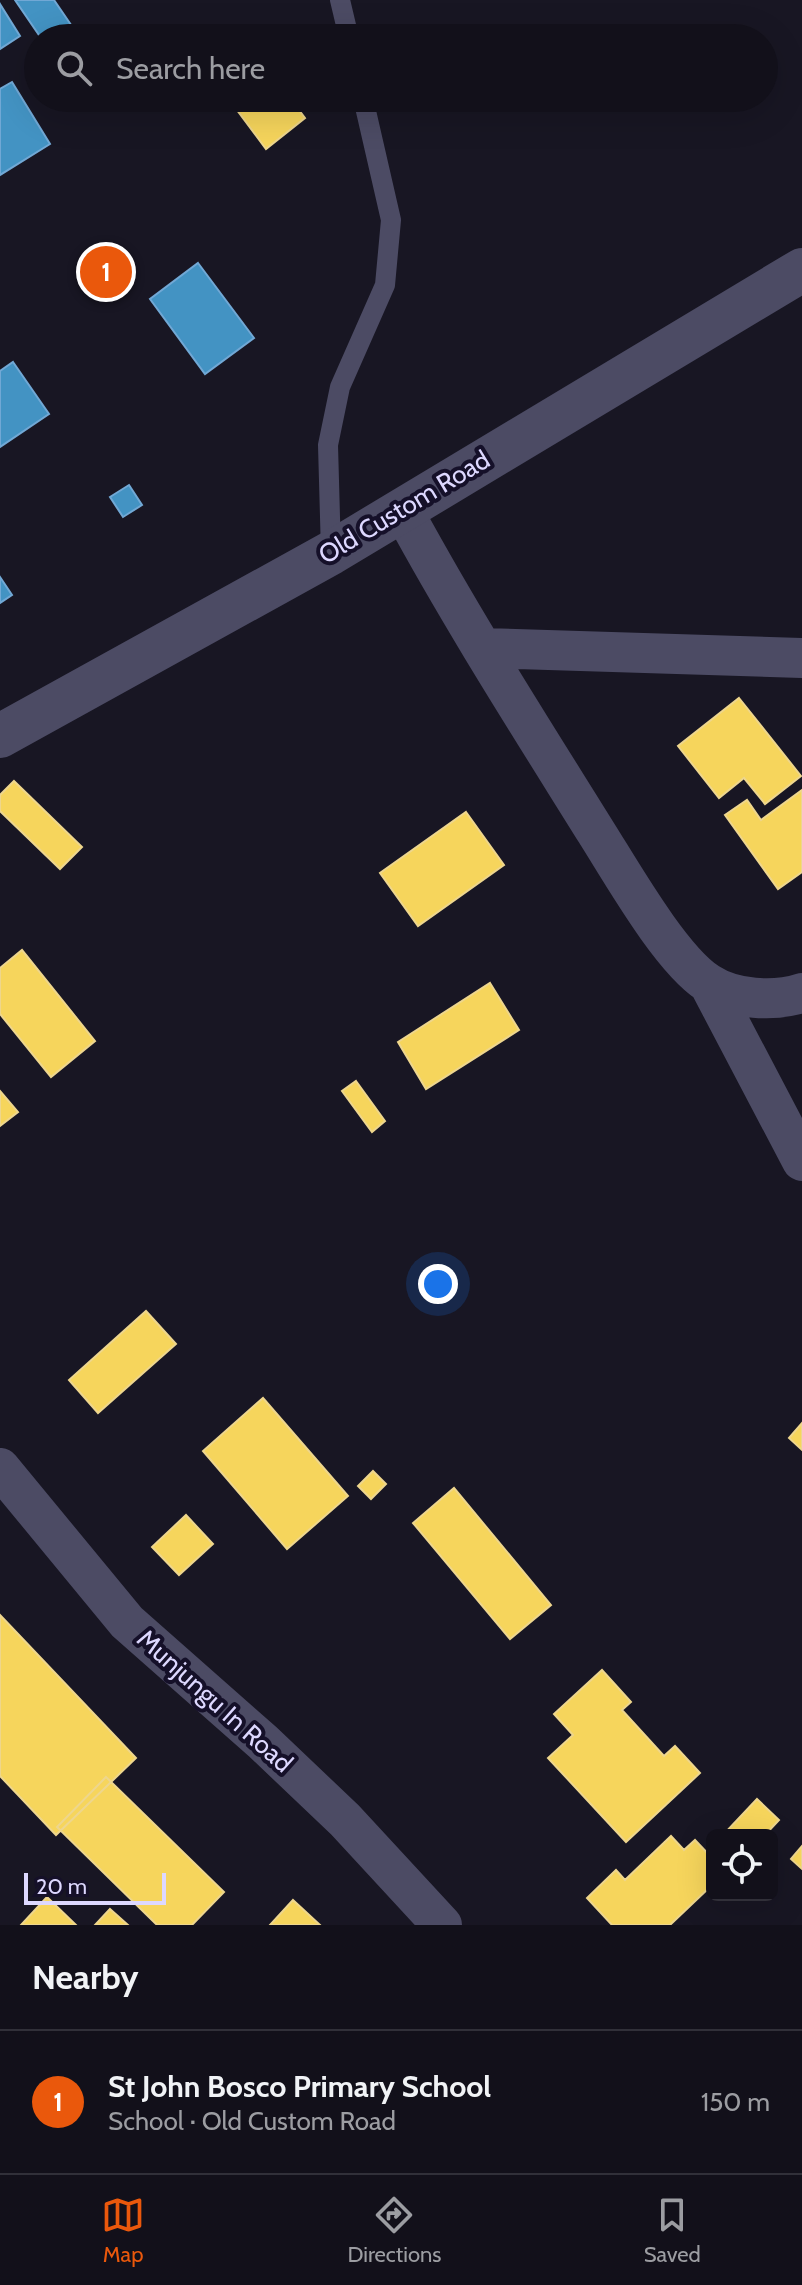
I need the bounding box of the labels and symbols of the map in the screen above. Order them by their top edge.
pin: 1 [80,242,132,302]
street label: Old Custom Road [313,443,495,571]
your location [418,1264,458,1304]
street label: Munjungu In Road [131,1623,299,1779]
scale bar [24,1869,166,1905]

